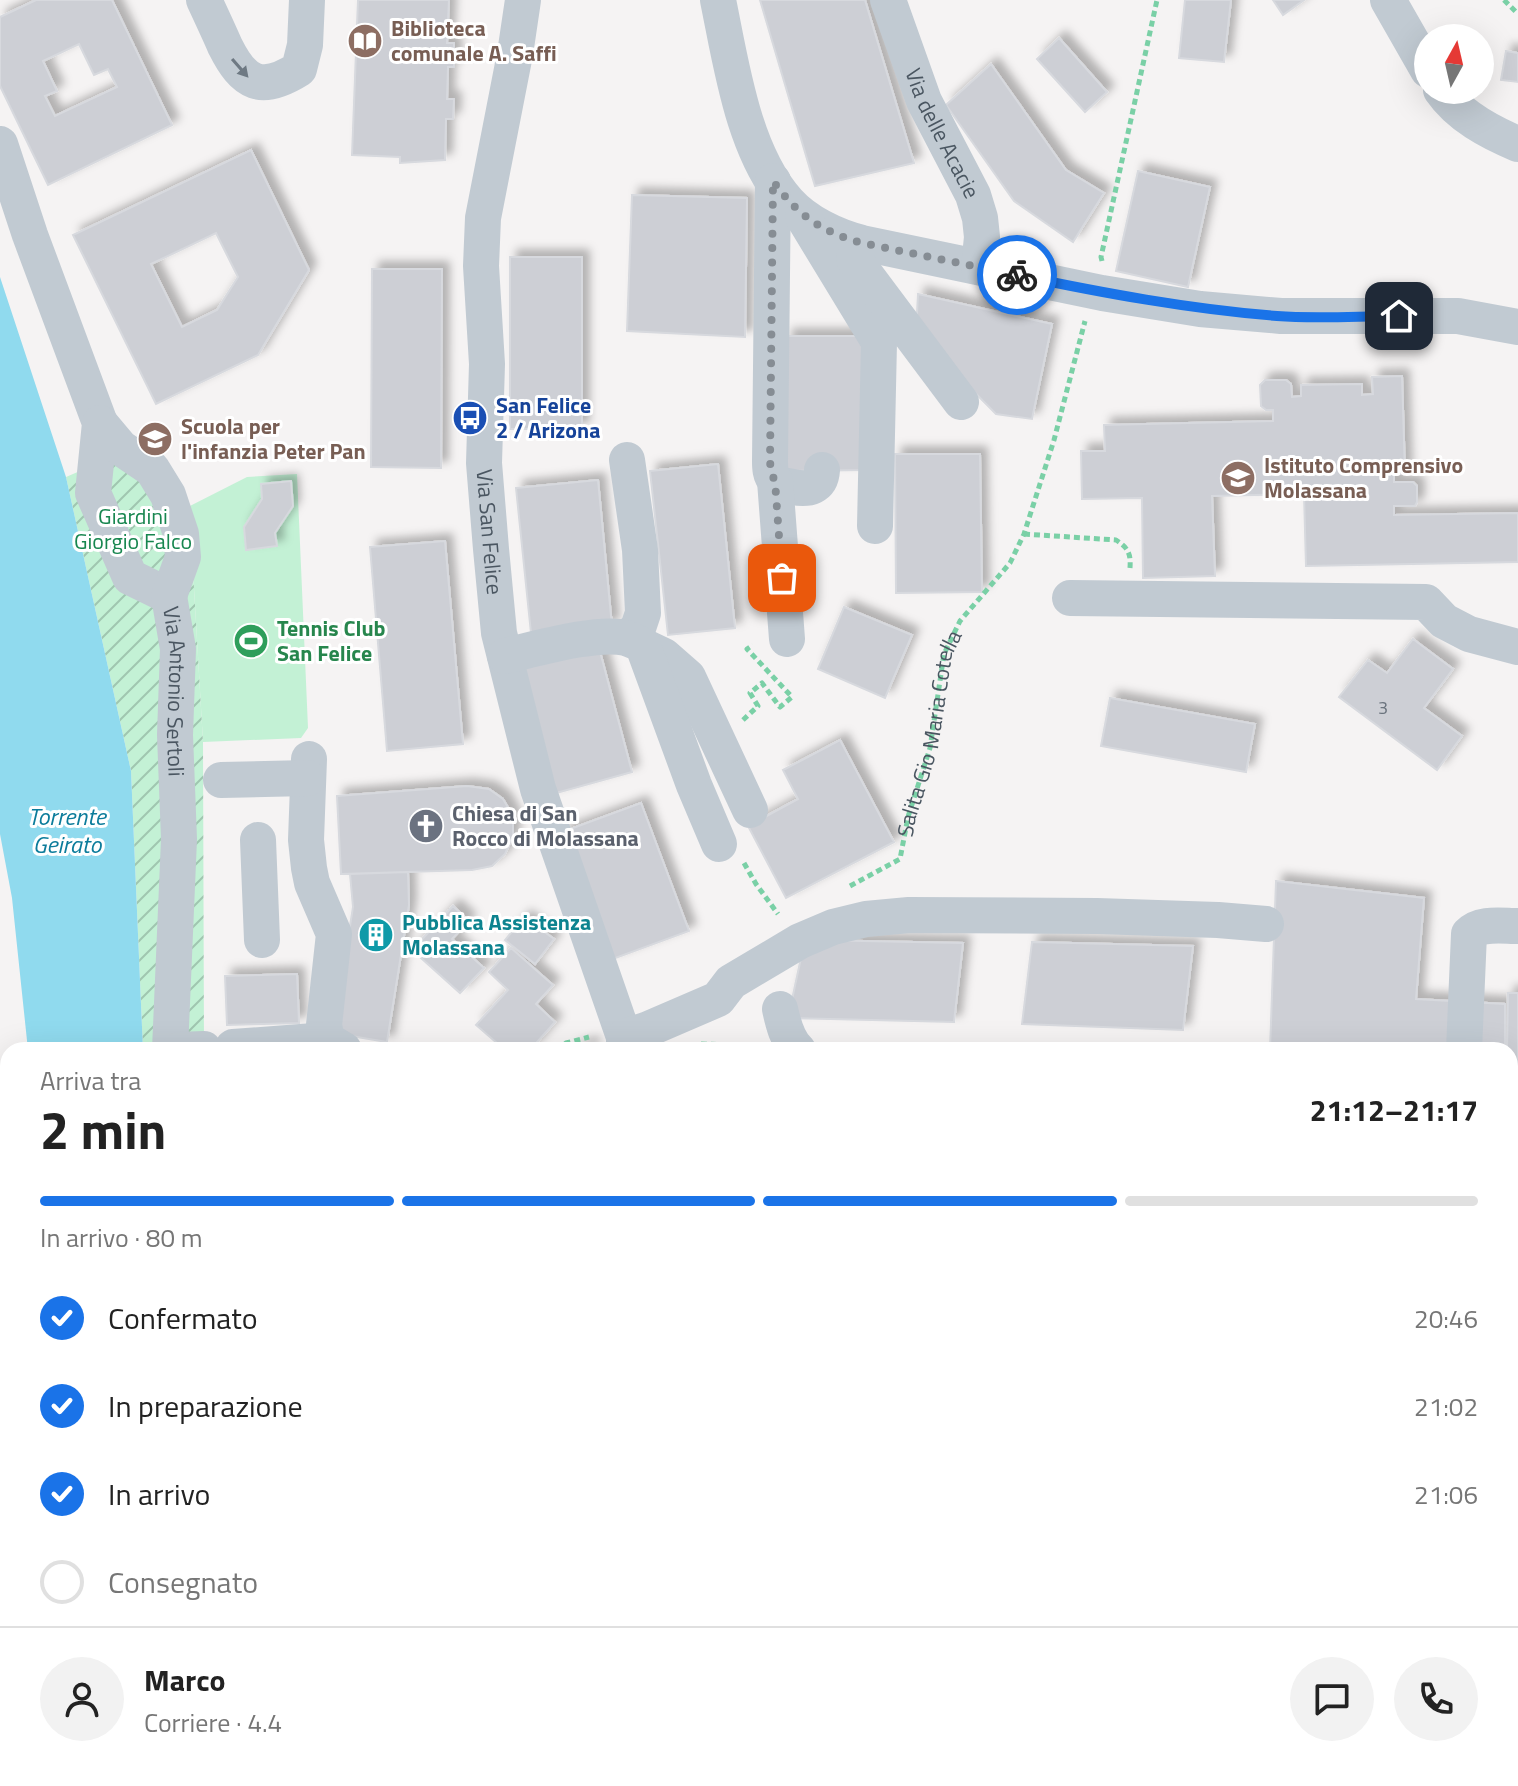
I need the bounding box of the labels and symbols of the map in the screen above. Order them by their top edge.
place label: Biblioteca comunale A. Saffi [391,11,557,70]
library icon: Biblioteca comunale A. Saffi [346,22,384,60]
north arrow [1414,24,1494,104]
one-way arrow [231,58,248,78]
street label: Via delle Acacie [897,63,989,204]
courier [977,235,1057,315]
pin [1365,282,1433,350]
place label: San Felice 2 / Arizona [496,388,600,447]
bus stop icon: San Felice 2 / Arizona [451,399,489,437]
place label: Scuola per l'infanzia Peter Pan [181,409,366,468]
school or university icon: Scuola per l'infanzia Peter Pan [136,420,174,458]
place label: Istituto Comprensivo Molassana [1264,448,1463,507]
school or university icon: Istituto Comprensivo Molassana [1219,459,1257,497]
street label: Via San Felice [468,468,512,596]
park label: Giardini Giorgio Falco [74,499,192,558]
pin [748,544,816,612]
street label: Via Antonio Sertoli [154,604,195,777]
place label: Tennis Club San Felice [277,611,386,670]
sports icon: Tennis Club San Felice [232,622,270,660]
street label: Salita Gio Maria Cotella [888,624,970,840]
house number: 3 [1378,694,1388,721]
place label: Chiesa di San Rocco di Molassana [452,796,639,855]
water label: Torrente Geirato [28,798,108,862]
church icon: Chiesa di San Rocco di Molassana [407,807,445,845]
place label: Pubblica Assistenza Molassana [402,905,591,964]
building icon: Pubblica Assistenza Molassana [357,916,395,954]

